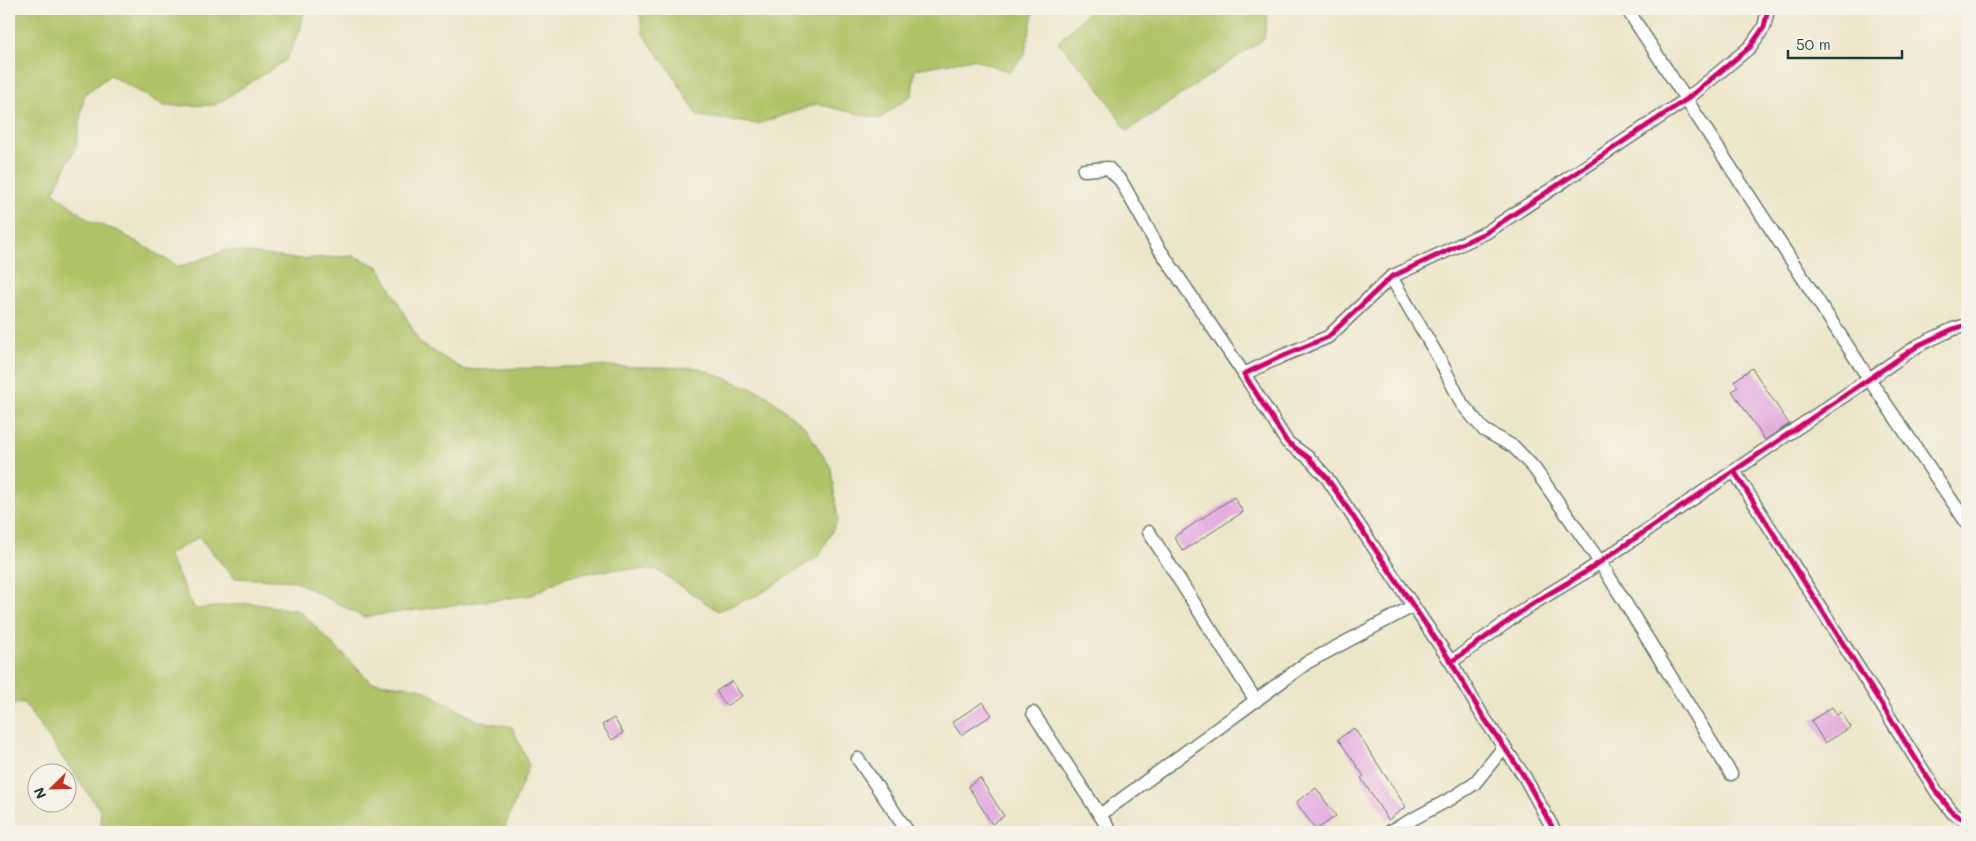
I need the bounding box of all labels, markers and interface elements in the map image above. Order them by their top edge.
scale bar [1788,28,1902,60]
text: 50 m [1796,34,1831,54]
north arrow [28,764,78,814]
text: N [29,785,50,802]

